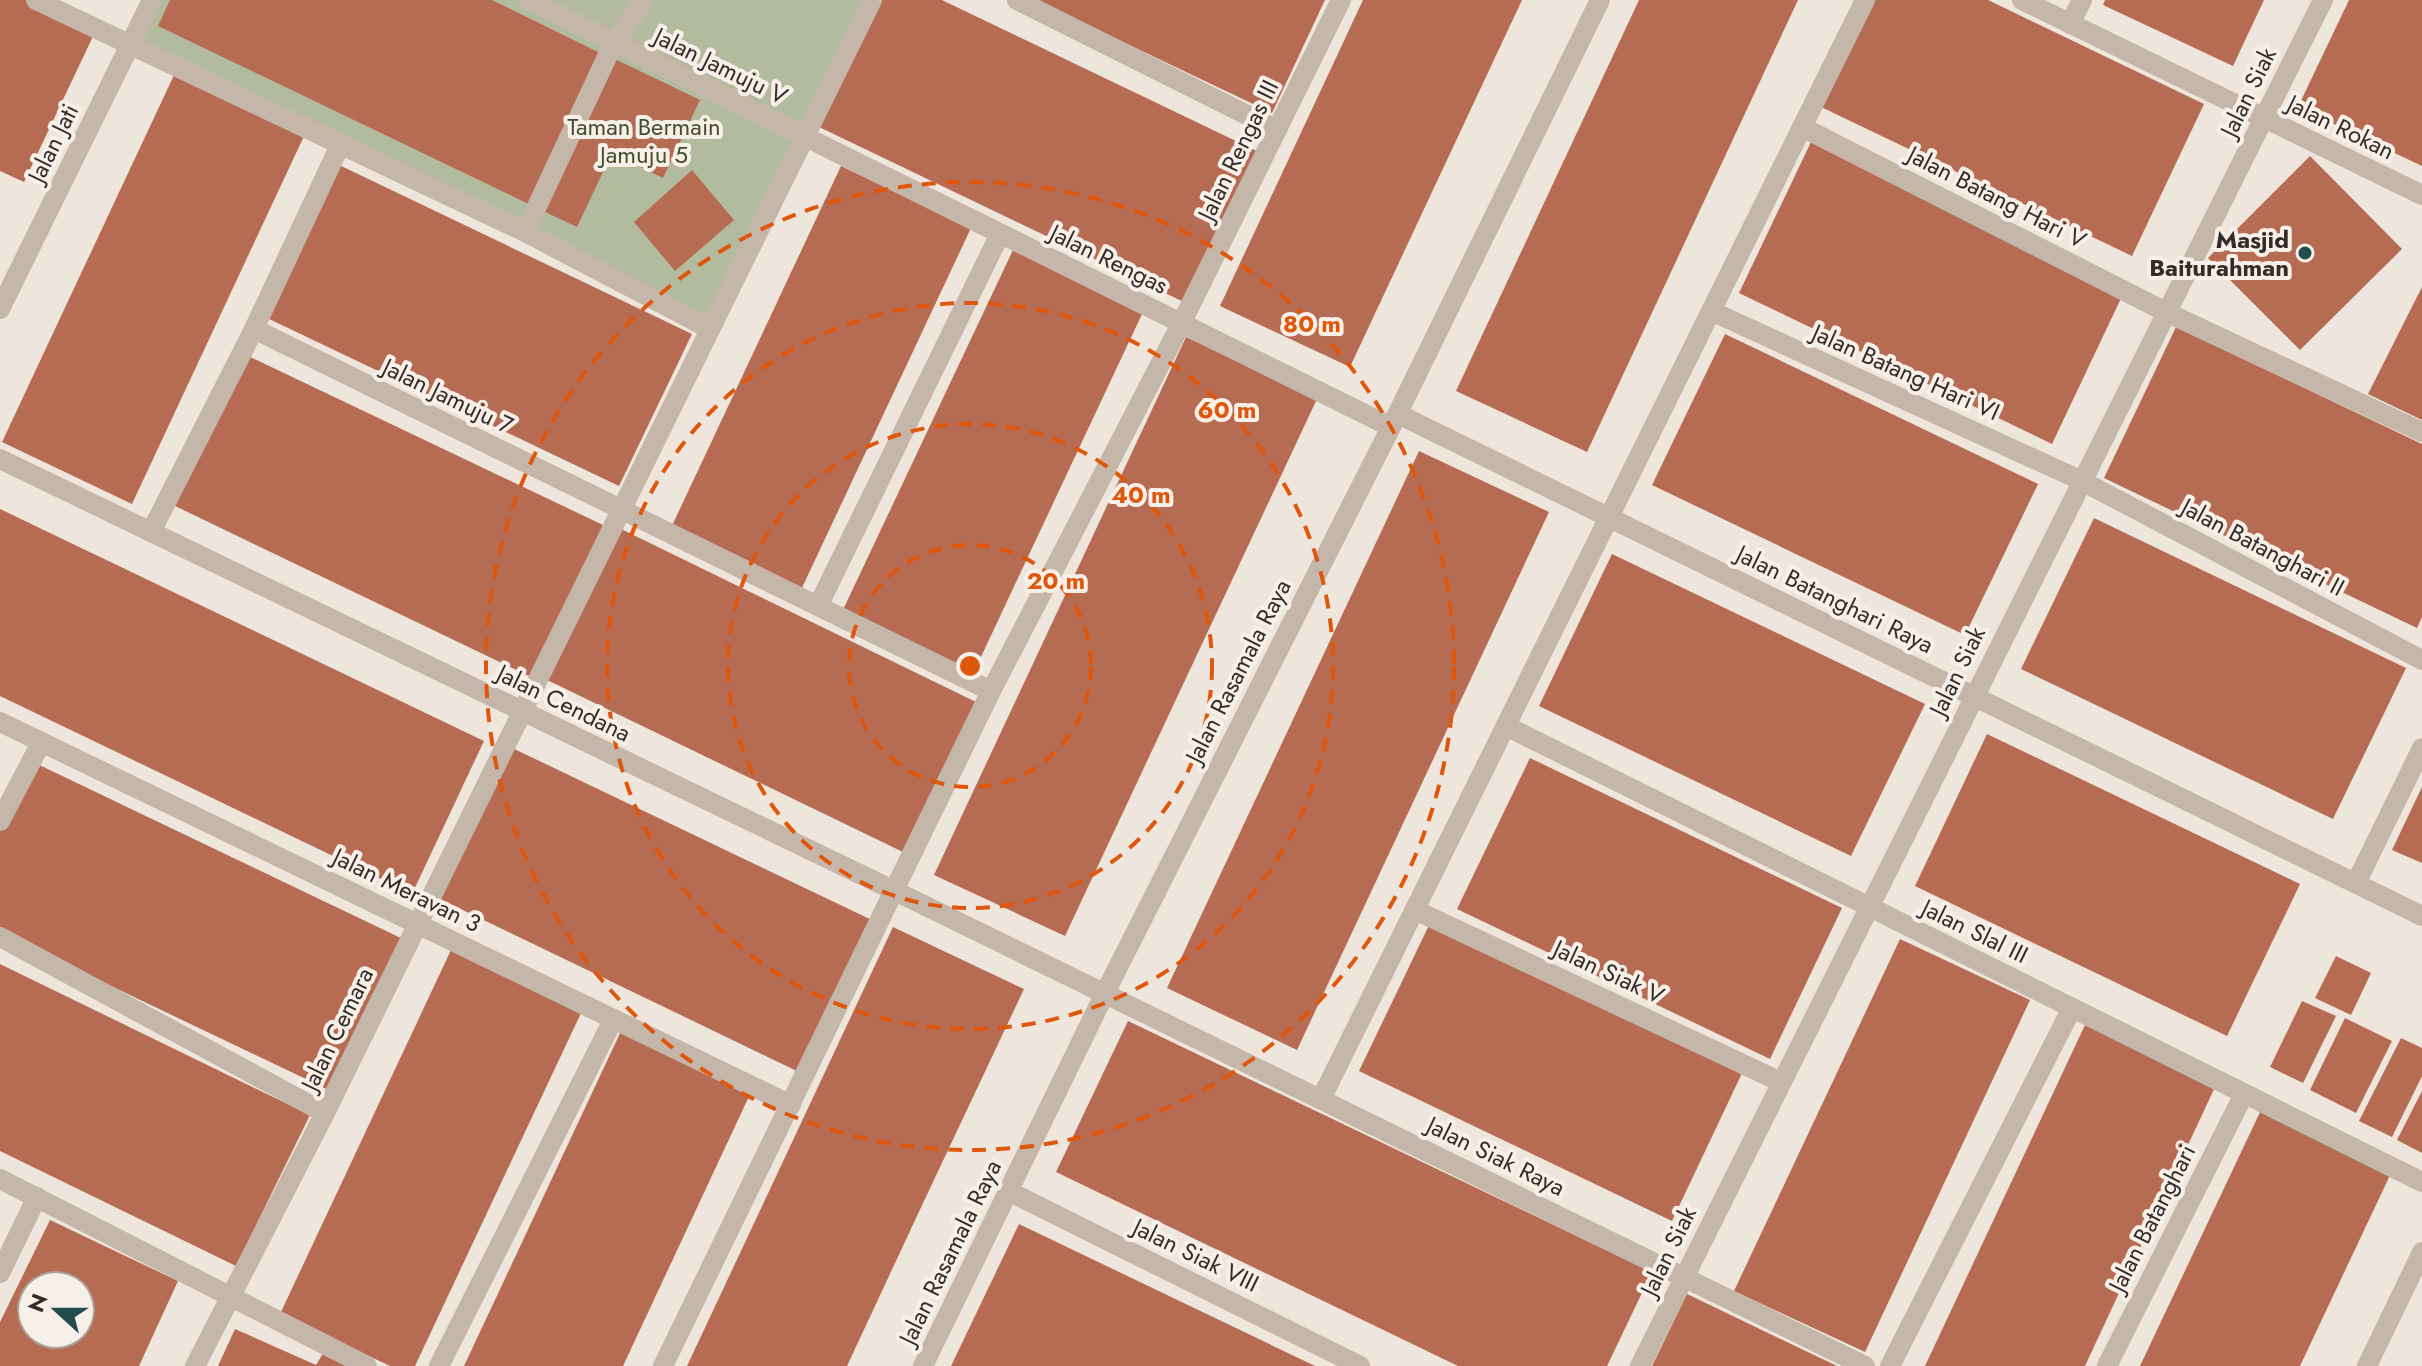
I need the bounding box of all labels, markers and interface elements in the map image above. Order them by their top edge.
street label: Jalan Jamuju V [646,17,794,113]
street label: Jalan Siak [2210,41,2285,145]
street label: Jalan Rengas III [1188,74,1287,229]
street label: Jalan Rokan [2279,85,2401,168]
street label: Jalan Jati [18,98,87,191]
park label: Taman Bermain Jamuju 5 [567,109,721,172]
street label: Jalan Batang Hari V [1899,136,2092,257]
street label: Jalan Rengas [1041,214,1174,303]
place label: Masjid Baiturahman [2149,222,2289,285]
marker: Masjid Baiturahman [2296,244,2314,262]
text: 80 m [1283,306,1341,341]
street label: Jalan Batang Hari VI [1804,314,2005,429]
street label: Jalan Jamuju 7 [374,348,519,443]
text: 60 m [1198,392,1256,427]
text: 40 m [1111,477,1171,512]
street label: Jalan Batanghari II [2173,488,2351,605]
street label: Jalan Batanghari Raya [1728,535,1940,662]
text: 20 m [1027,563,1085,598]
street label: Jalan Rasamala Raya [1175,573,1299,772]
street label: Jalan Siak [1919,620,1994,724]
centre of rings [956,652,984,680]
street label: Jalan Cendana [488,654,637,750]
street label: Jalan Meravan 3 [324,838,487,941]
street label: Jalan Slal III [1913,889,2034,972]
street label: Jalan Siak V [1545,930,1670,1013]
street label: Jalan Cemara [291,962,382,1099]
street label: Jalan Siak Raya [1418,1106,1571,1205]
street label: Jalan Batanghari [2098,1138,2204,1300]
street label: Jalan Rasamala Raya [889,1154,1010,1353]
street label: Jalan Siak [1630,1200,1705,1304]
street label: Jalan Siak VIII [1124,1208,1265,1301]
north arrow [16,1270,96,1350]
text: N [19,1289,55,1317]

